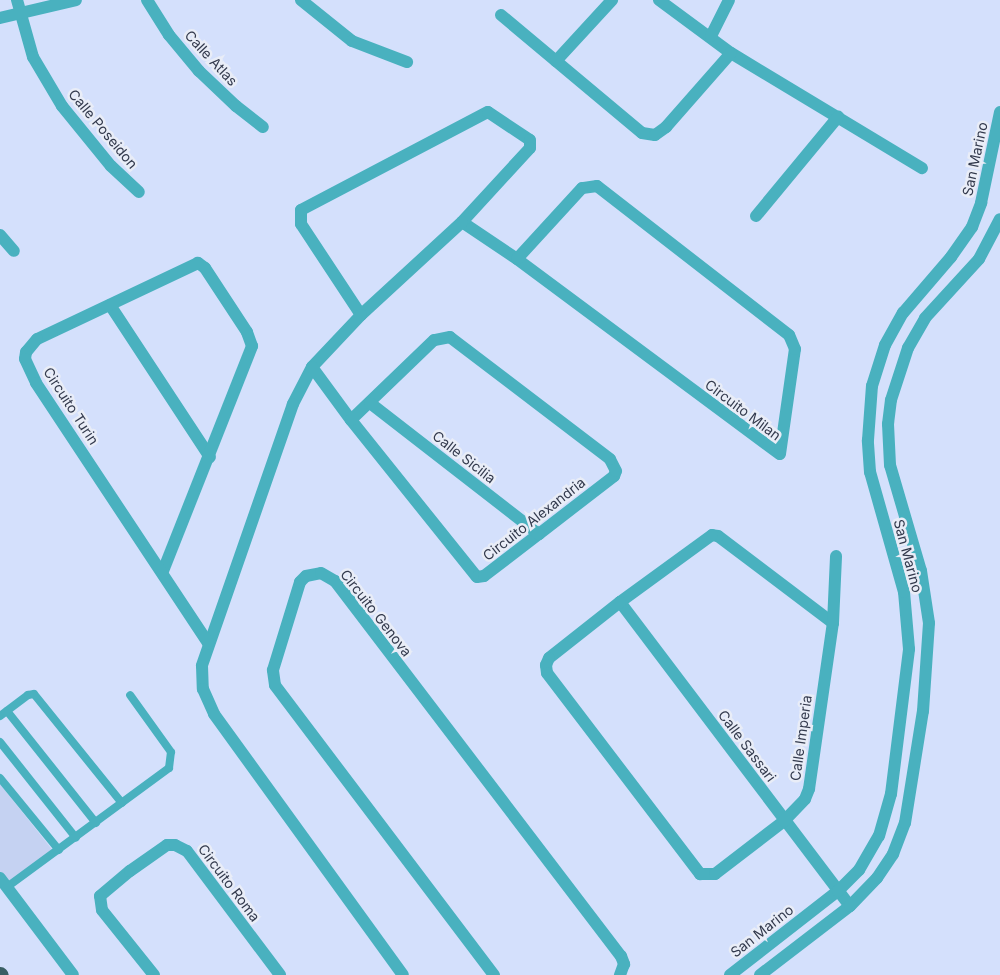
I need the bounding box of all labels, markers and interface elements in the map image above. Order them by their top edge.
street label: Calle Atlas [181,27,241,89]
street label: Calle Poseidon [65,86,141,172]
street label: San Marino [959,121,991,197]
street label: Circuito Turin [40,364,102,448]
street label: Circuito Milan [702,376,784,444]
street label: Calle Sicilia [429,427,499,487]
street label: Circuito Alexandria [480,474,588,564]
street label: San Marino [890,518,926,594]
street label: Circuito Genova [337,566,415,660]
street label: Calle Imperia [787,694,815,782]
street label: Calle Sassari [715,707,779,785]
street label: Circuito Roma [194,841,264,925]
street label: San Marino [727,901,797,961]

